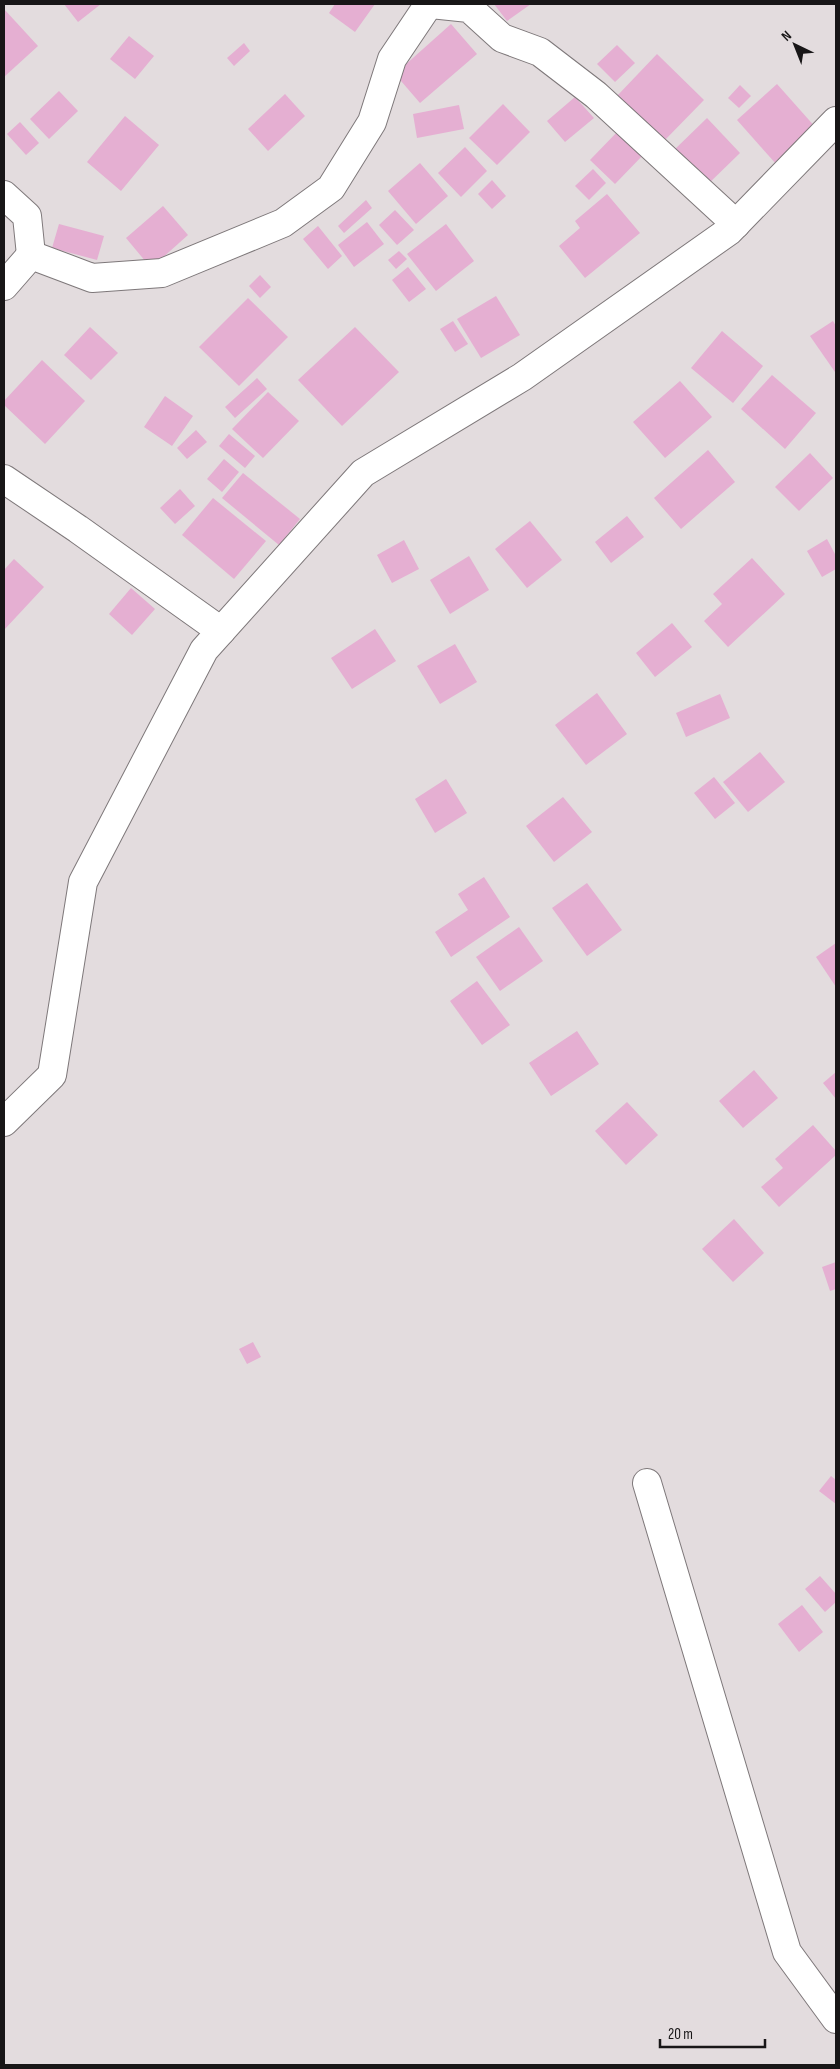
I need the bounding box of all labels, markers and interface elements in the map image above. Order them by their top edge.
north arrow [770,20,820,70]
text: N [778,27,795,45]
scale bar [660,2016,765,2048]
text: 20 m [668,2025,693,2044]

